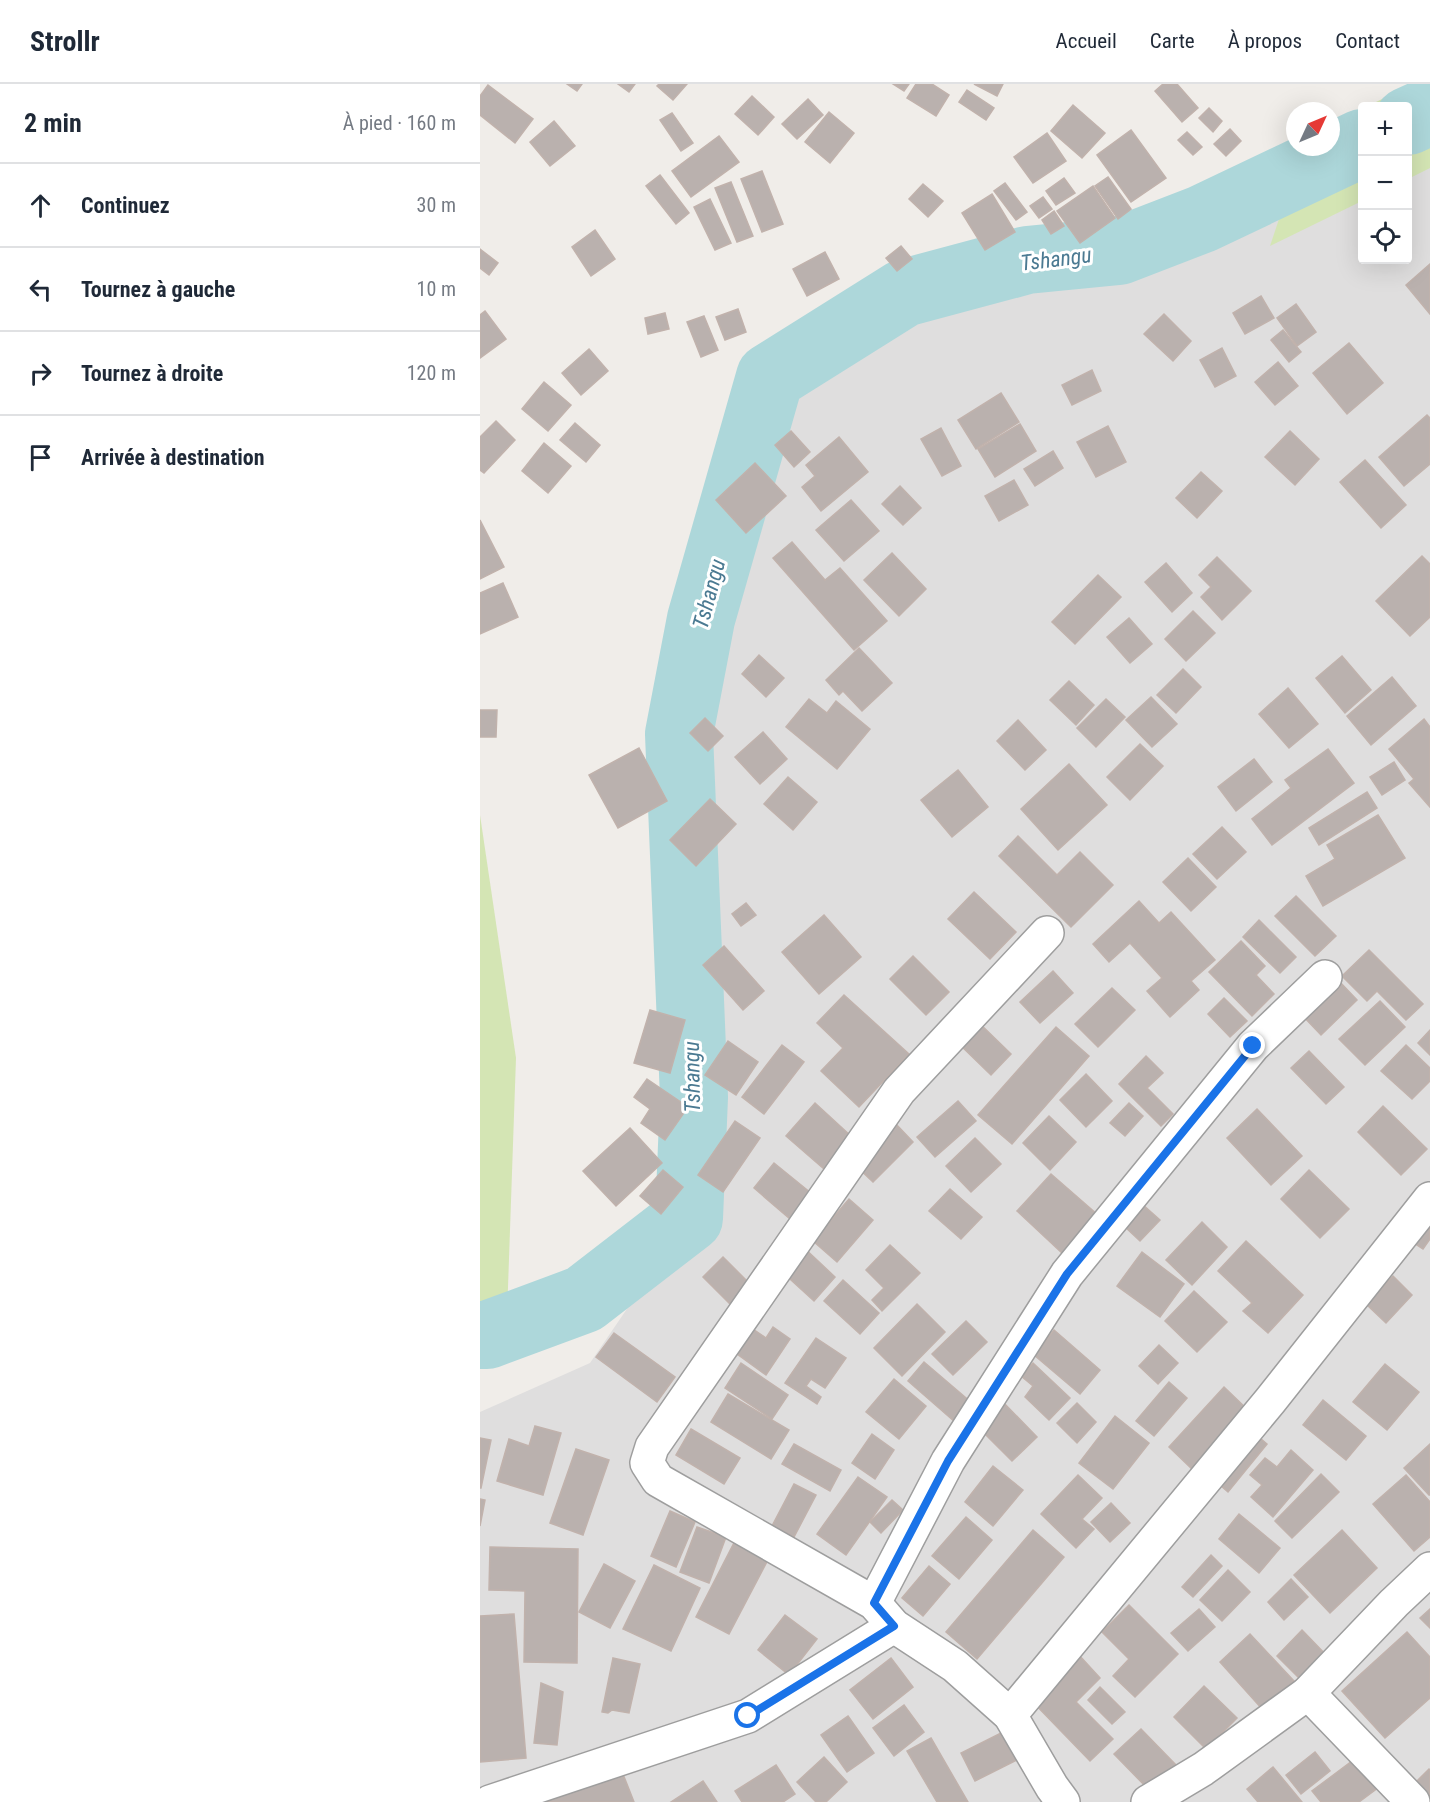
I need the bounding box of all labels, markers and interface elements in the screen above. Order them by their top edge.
text: Strollr [30,25,100,58]
text: Accueil [1056,29,1117,53]
text: Carte [1150,29,1195,53]
text: À propos [1228,29,1302,53]
text: Contact [1335,29,1400,53]
north arrow [1286,102,1340,156]
map controls [1358,102,1412,264]
button: + [1358,102,1412,156]
text: 2 min [24,108,82,138]
text: À pied · 160 m [343,111,456,135]
button: − [1358,156,1412,210]
icon: ahead [24,189,57,222]
text: Continuez [81,193,170,218]
text: 30 m [417,193,456,217]
button: locate [1358,210,1412,264]
water label: Tshangu [1019,242,1093,276]
icon: left [24,273,57,306]
text: Tournez à gauche [81,277,235,302]
text: 10 m [417,277,456,301]
icon: right [24,357,57,390]
text: Tournez à droite [81,361,223,386]
text: 120 m [407,361,456,385]
icon: arrive [24,441,57,474]
text: Arrivée à destination [81,445,265,470]
water label: Tshangu [688,556,730,632]
route end [1239,1032,1265,1058]
water label: Tshangu [679,1041,705,1113]
route start [734,1702,760,1728]

